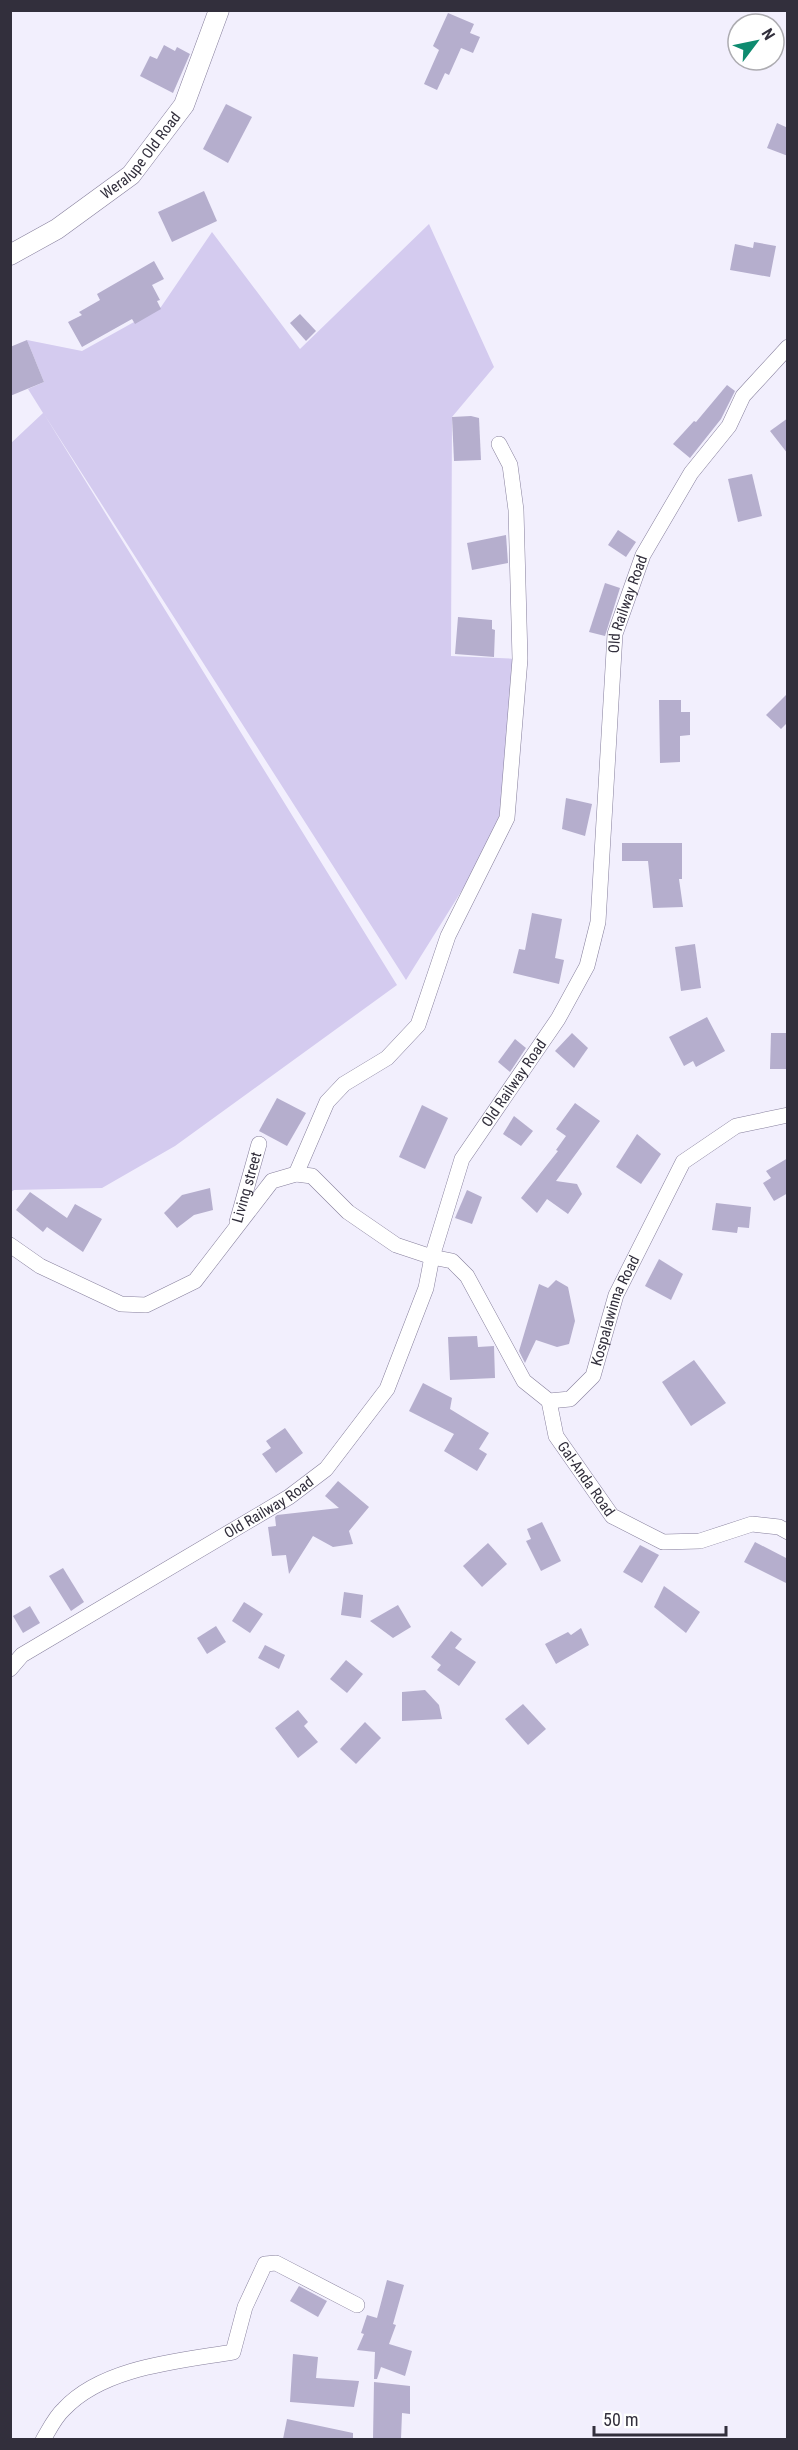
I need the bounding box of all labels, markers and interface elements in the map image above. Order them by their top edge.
north arrow [726,12,786,72]
text: N [758,25,779,44]
street label: Weralupe Old Road [97,108,184,203]
street label: Old Railway Road [605,553,651,654]
street label: Old Railway Road [478,1036,550,1130]
street label: Living street [228,1150,265,1225]
street label: Kospalawinna Road [587,1253,643,1368]
street label: Gal-Anda Road [554,1438,618,1520]
street label: Old Railway Road [221,1473,317,1542]
scale bar [594,2399,726,2437]
text: 50 m [603,2409,638,2430]

